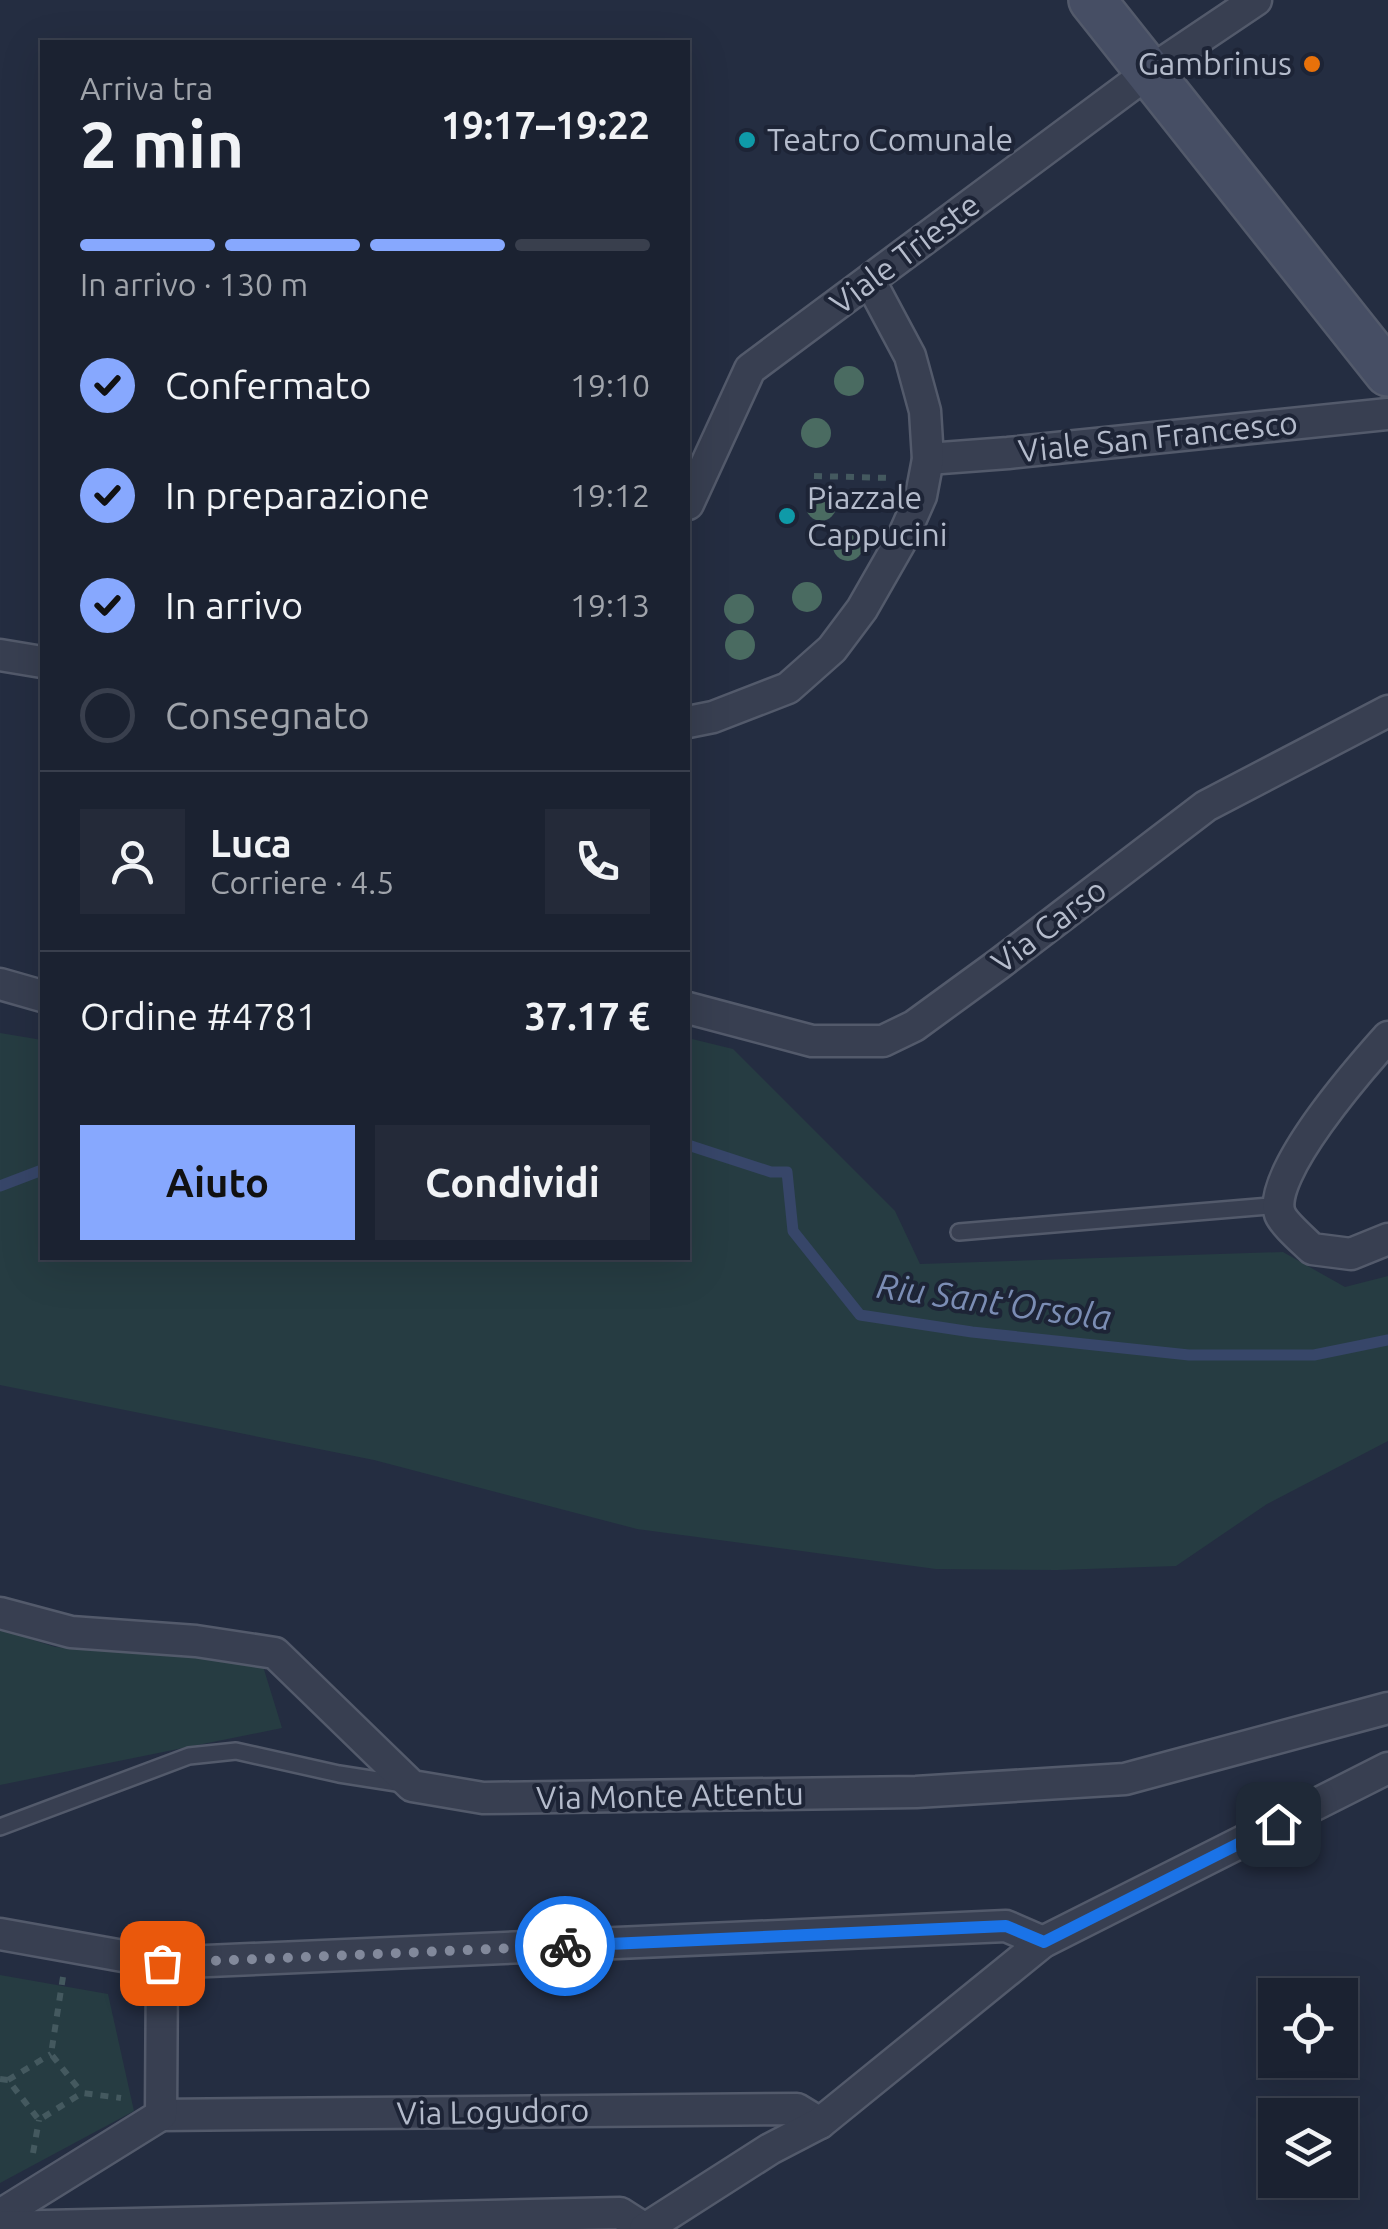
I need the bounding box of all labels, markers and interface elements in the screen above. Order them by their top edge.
place label: Gambrinus [1138,45,1292,81]
marker: Gambrinus [1301,53,1323,75]
text: Arriva tra [80,70,213,106]
text: 19:17–19:22 [441,104,650,146]
text: 2 min [80,107,244,180]
place label: Teatro Comunale [767,121,1013,157]
marker: Teatro Comunale [736,129,758,151]
street label: Viale Trieste [823,185,986,321]
text: In arrivo · 130 m [80,266,308,302]
icon: check [80,358,135,413]
text: Confermato [165,364,371,406]
text: 19:10 [570,367,650,403]
street label: Viale San Francesco [1016,403,1299,469]
icon: check [80,468,135,523]
text: In preparazione [165,474,430,516]
text: 19:12 [570,477,650,513]
place label: Piazzale Cappucini [807,479,948,552]
marker: Piazzale Cappucini [776,505,798,527]
icon: check [80,578,135,633]
text: In arrivo [165,584,303,626]
text: 19:13 [570,587,650,623]
text: Consegnato [165,694,370,736]
button: person [80,809,185,914]
button: phone [545,809,650,914]
text: Luca [210,822,292,864]
text: Corriere · 4.5 [210,864,394,900]
street label: Via Carso [984,871,1113,980]
text: Ordine #4781 [80,995,317,1037]
text: 37.17 € [524,995,650,1037]
button: Aiuto [80,1125,355,1240]
button: Condividi [375,1125,650,1240]
water label: Riu Sant'Orsola [874,1265,1114,1337]
street label: Via Monte Attentu [536,1775,804,1815]
pin [1236,1782,1321,1867]
icon: home [1251,1797,1306,1852]
courier [515,1896,615,1996]
icon: bike [538,1919,593,1974]
pin [120,1921,205,2006]
icon: bag [135,1936,190,1991]
map controls [1258,1978,1358,2198]
button: locate [1258,1978,1358,2078]
street label: Via Logudoro [396,2091,590,2131]
button: layers [1258,2098,1358,2198]

